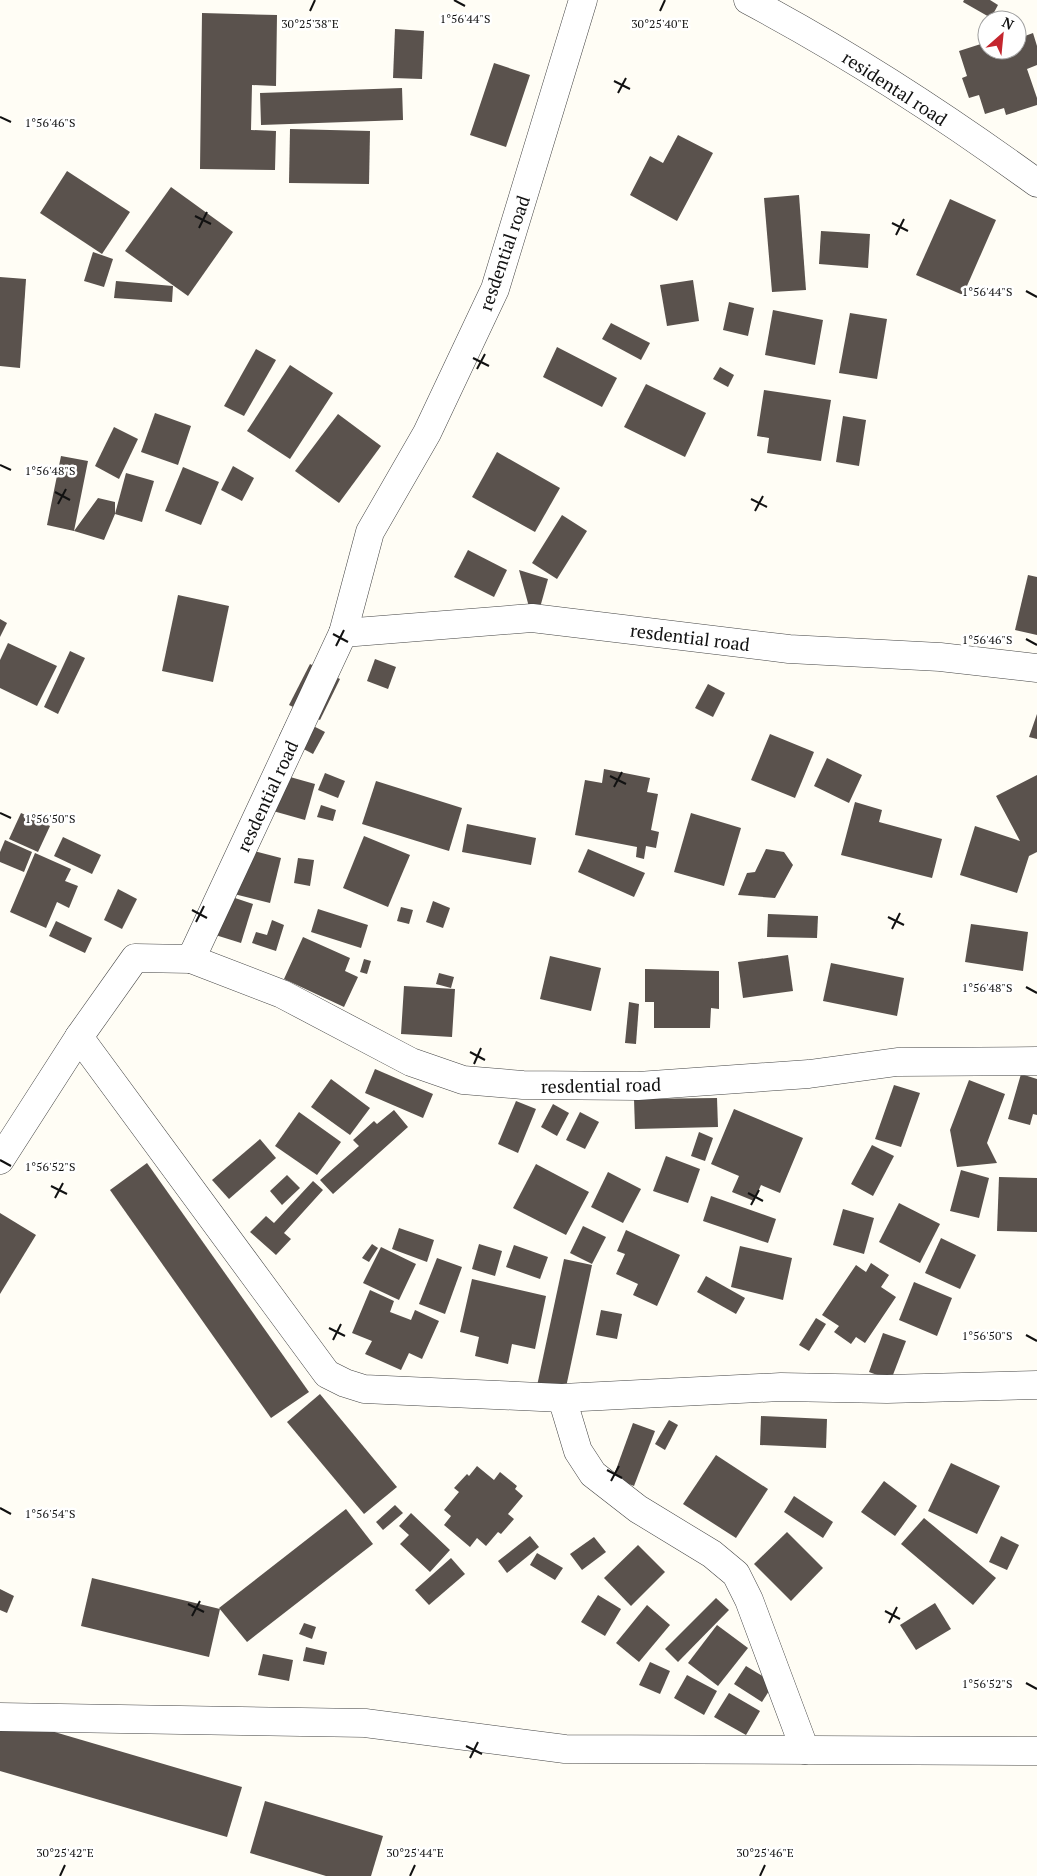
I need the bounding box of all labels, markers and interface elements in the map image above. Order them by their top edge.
north arrow [977,10,1027,60]
text: 1°56'44"S [440,11,490,26]
text: N [999,12,1018,34]
text: 30°25'38"E [281,16,339,31]
text: 30°25'40"E [631,16,689,31]
street label: residental road [838,45,952,131]
text: 1°56'46"S [25,115,75,130]
street label: resdential road [473,192,535,314]
text: 1°56'44"S [962,284,1012,299]
text: 1°56'48"S [25,463,75,478]
street label: resdential road [629,618,751,656]
text: 1°56'46"S [962,632,1012,647]
street label: resdential road [231,736,303,856]
text: 1°56'50"S [25,811,75,826]
text: 1°56'48"S [962,980,1012,995]
street label: resdential road [541,1072,661,1098]
text: 1°56'52"S [25,1159,75,1174]
text: 1°56'50"S [962,1328,1012,1343]
text: 1°56'54"S [25,1506,75,1521]
text: 1°56'52"S [962,1676,1012,1691]
text: 30°25'42"E [36,1845,94,1860]
text: 30°25'44"E [386,1845,444,1860]
text: 30°25'46"E [736,1845,794,1860]

